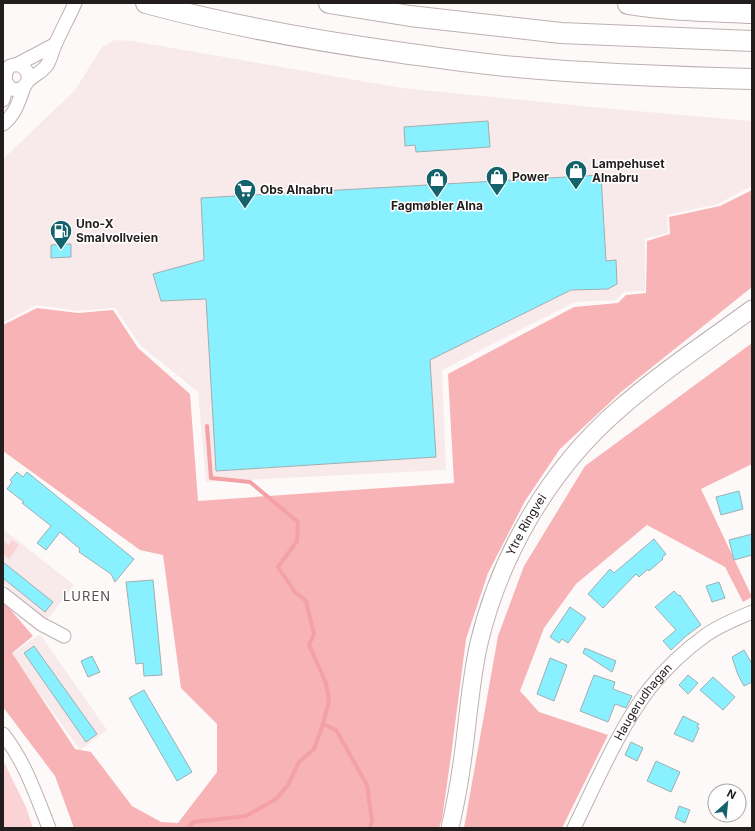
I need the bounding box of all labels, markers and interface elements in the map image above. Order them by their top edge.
place label: Lampehuset Alnabru [592,156,665,185]
shop icon: Lampehuset Alnabru [563,158,589,191]
shop icon: Power [484,164,510,197]
shop icon: Fagmøbler Alna [424,166,450,199]
place label: Power [512,169,549,184]
supermarket icon: Obs Alnabru [232,177,258,210]
place label: Obs Alnabru [260,182,333,197]
place label: Fagmøbler Alna [391,198,483,213]
place label: Uno-X Smalvollveien [76,216,158,245]
fuel station icon: Uno-X Smalvollveien [48,218,74,251]
street label: Ytre Ringvei [503,491,549,558]
district label: LUREN [63,588,111,604]
street label: Haugerudhagan [610,660,675,743]
north arrow [707,783,747,823]
text: N [725,786,738,802]

